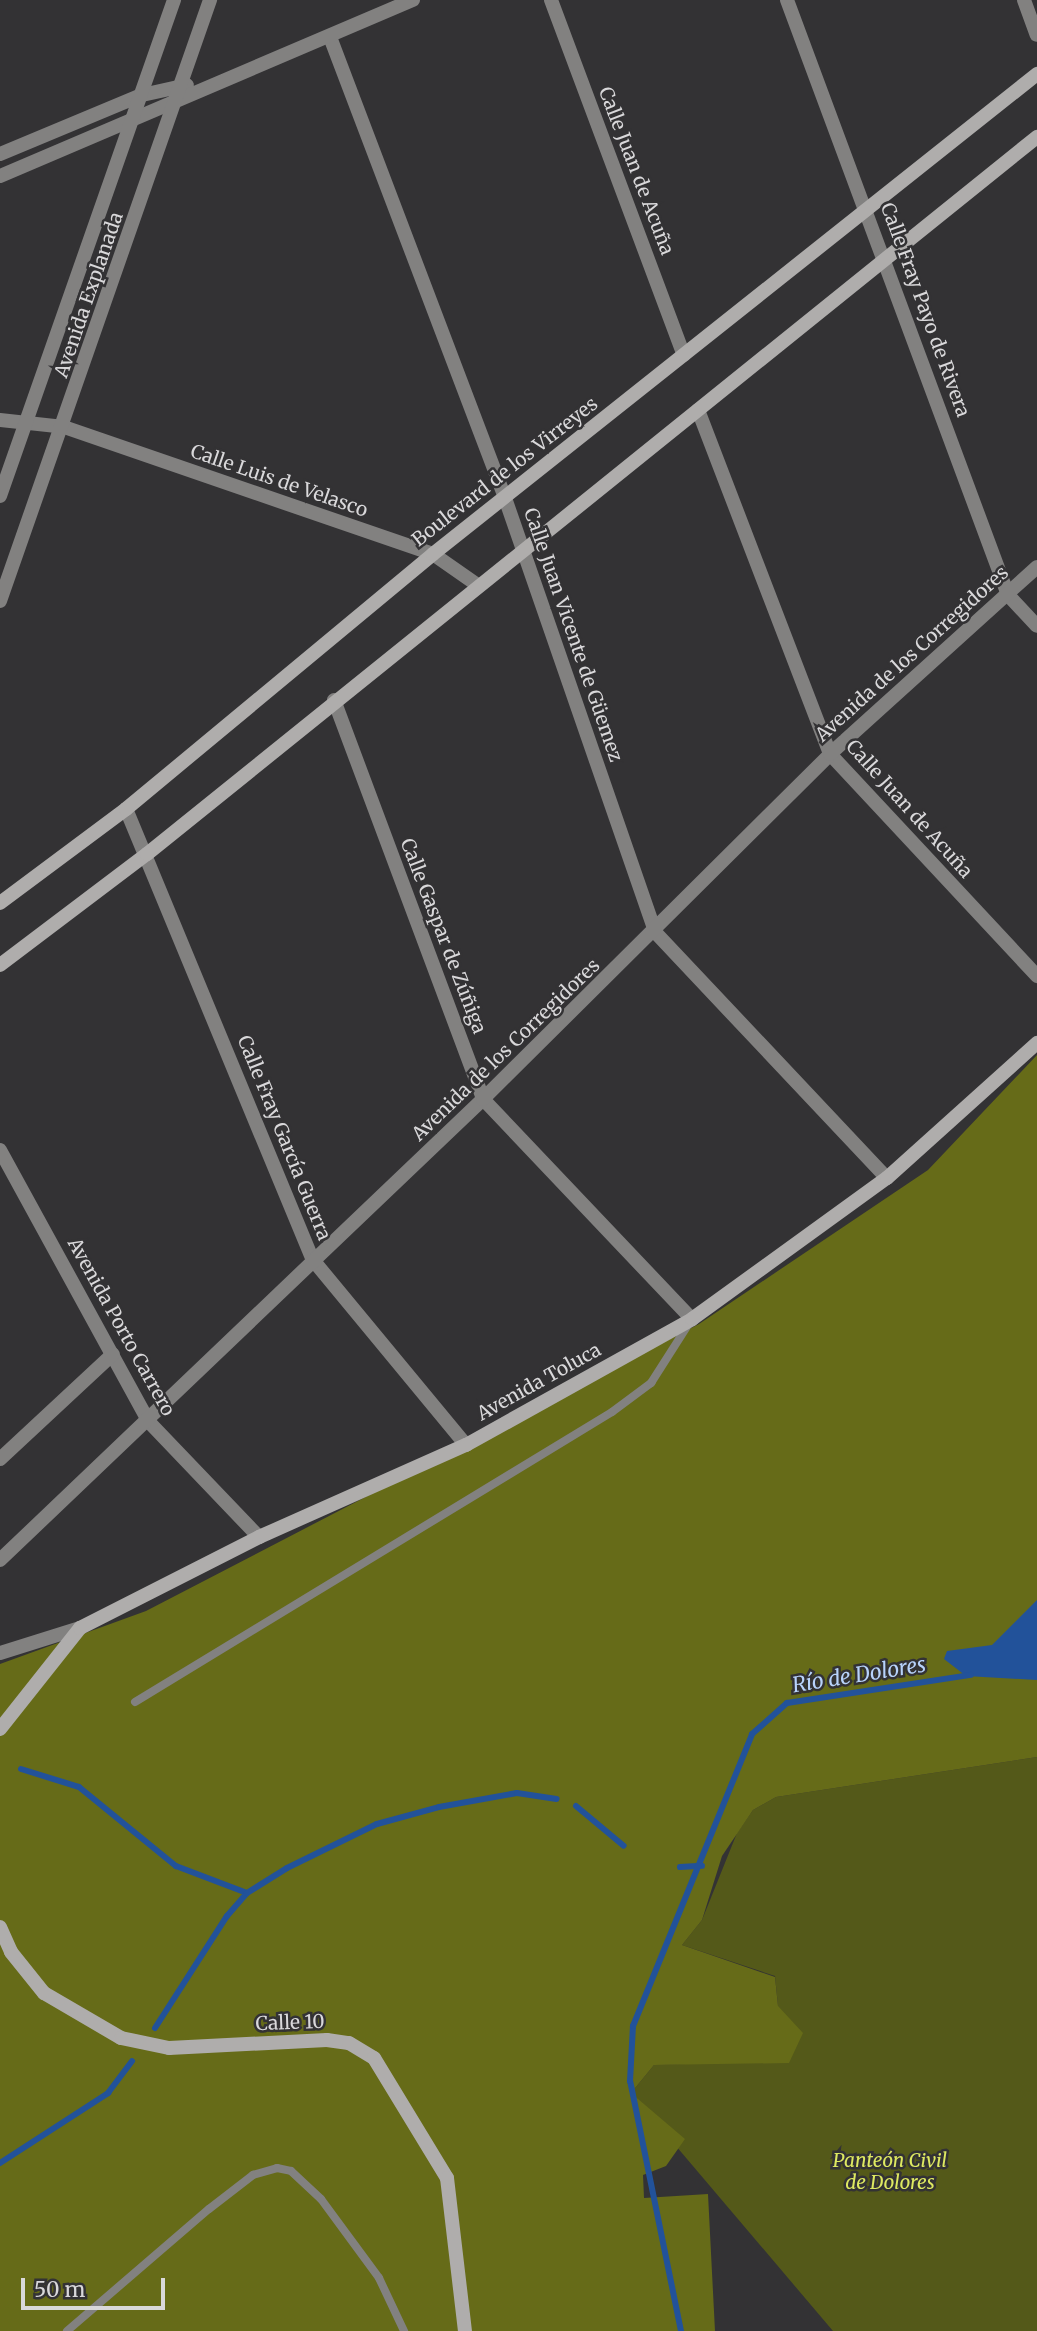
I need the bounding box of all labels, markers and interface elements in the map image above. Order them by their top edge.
street label: Calle Juan de Acuña [593,84,679,258]
street label: Calle Fray Payo de Rivera [876,200,974,420]
street label: Avenida Explanada [50,209,128,381]
street label: Boulevard de los Virreyes [408,392,602,552]
street label: Calle Luis de Velasco [187,440,371,522]
street label: Calle Juan Vicente de Güemez [519,505,627,765]
street label: Avenida de los Corregidores [811,561,1013,747]
street label: Calle Juan de Acuña [841,735,977,883]
street label: Calle Gaspar de Zúñiga [395,835,491,1037]
street label: Avenida de los Corregidores [407,954,605,1146]
street label: Calle Fray García Guerra [232,1032,336,1244]
street label: Avenida Porto Carrero [62,1234,180,1420]
street label: Avenida Toluca [473,1338,605,1426]
water label: Río de Dolores [790,1652,928,1698]
street label: Calle 10 [255,2010,325,2036]
park label: Panteón Civil de Dolores [833,2150,947,2194]
scale bar [24,2264,168,2308]
text: 50 m [34,2276,85,2303]

